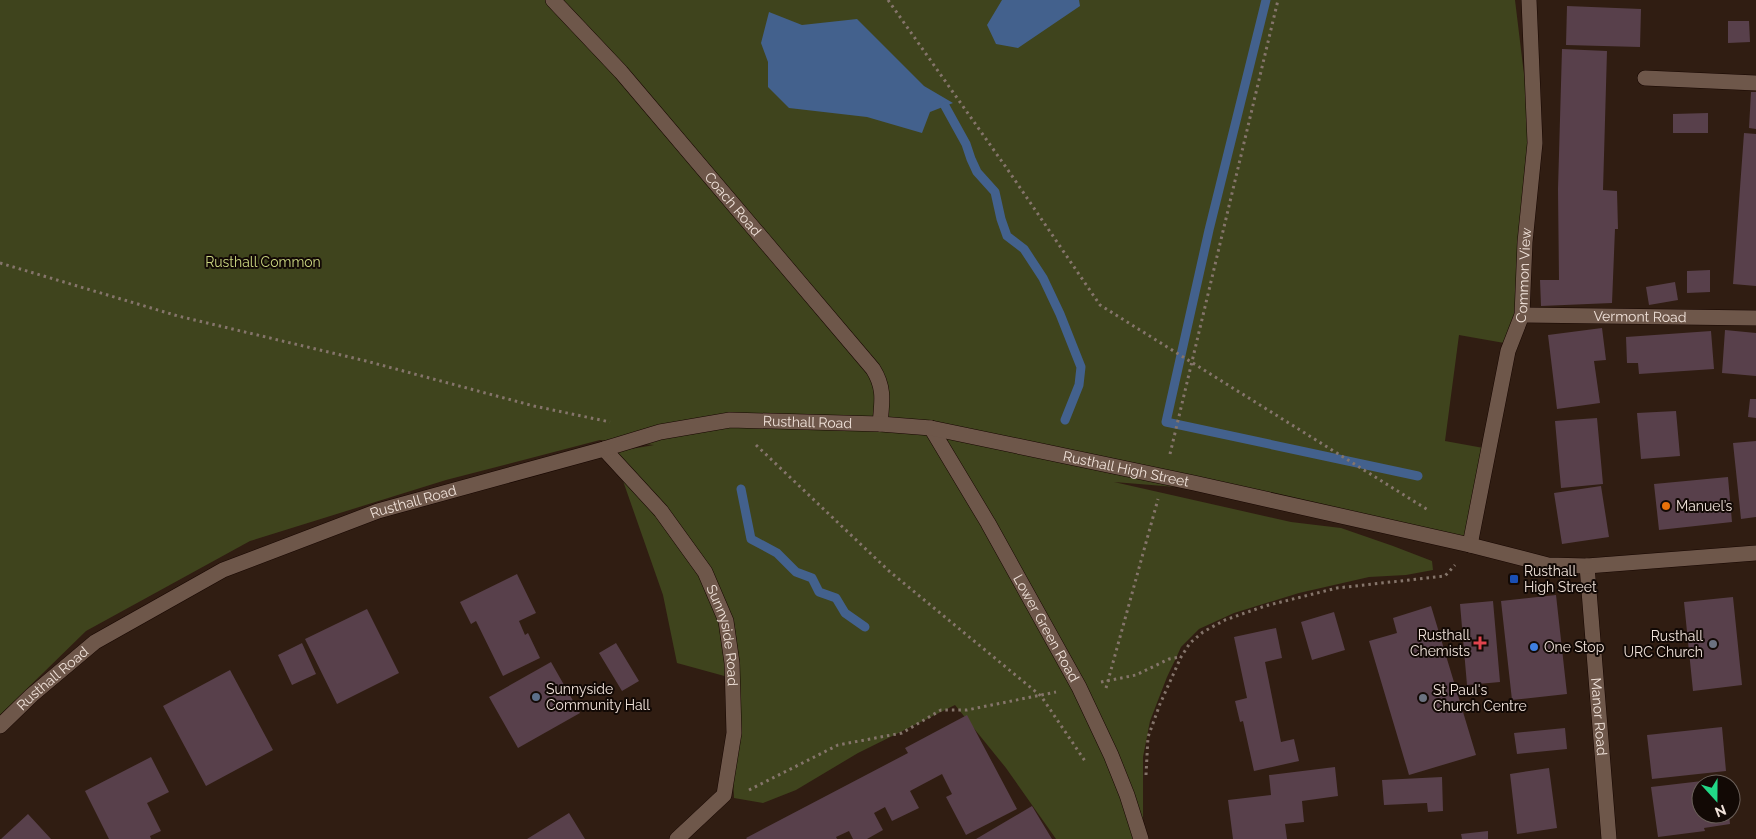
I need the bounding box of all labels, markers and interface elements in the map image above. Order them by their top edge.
street label: Coach Road [701,169,764,239]
street label: Common View [1512,226,1534,325]
park label: Rusthall Common [205,254,321,270]
street label: Vermont Road [1593,308,1687,325]
street label: Rusthall Road [763,413,852,431]
street label: Rusthall High Street [1062,448,1191,490]
street label: Rusthall Road [368,482,458,521]
place label: Manuel’s [1676,498,1732,514]
marker: Manuel’s [1660,500,1672,512]
place label: Rusthall High Street [1524,563,1597,595]
street label: Lower Green Road [1010,572,1082,685]
marker: Rusthall High Street [1508,573,1520,585]
street label: Sunnyside Road [703,582,741,686]
place label: Rusthall Chemists [1410,627,1470,659]
place label: Rusthall URC Church [1623,628,1703,660]
marker: Rusthall Chemists [1474,637,1486,649]
marker: Rusthall URC Church [1707,638,1719,650]
place label: One Stop [1544,639,1605,655]
marker: One Stop [1528,641,1540,653]
street label: Rusthall Road [13,643,91,713]
street label: Manor Road [1588,677,1610,756]
place label: Sunnyside Community Hall [546,681,650,713]
place label: St Paul's Church Centre [1433,682,1527,714]
marker: Sunnyside Community Hall [530,691,542,703]
marker: St Paul's Church Centre [1417,692,1429,704]
north arrow [1691,774,1741,824]
text: N [1713,802,1729,821]

